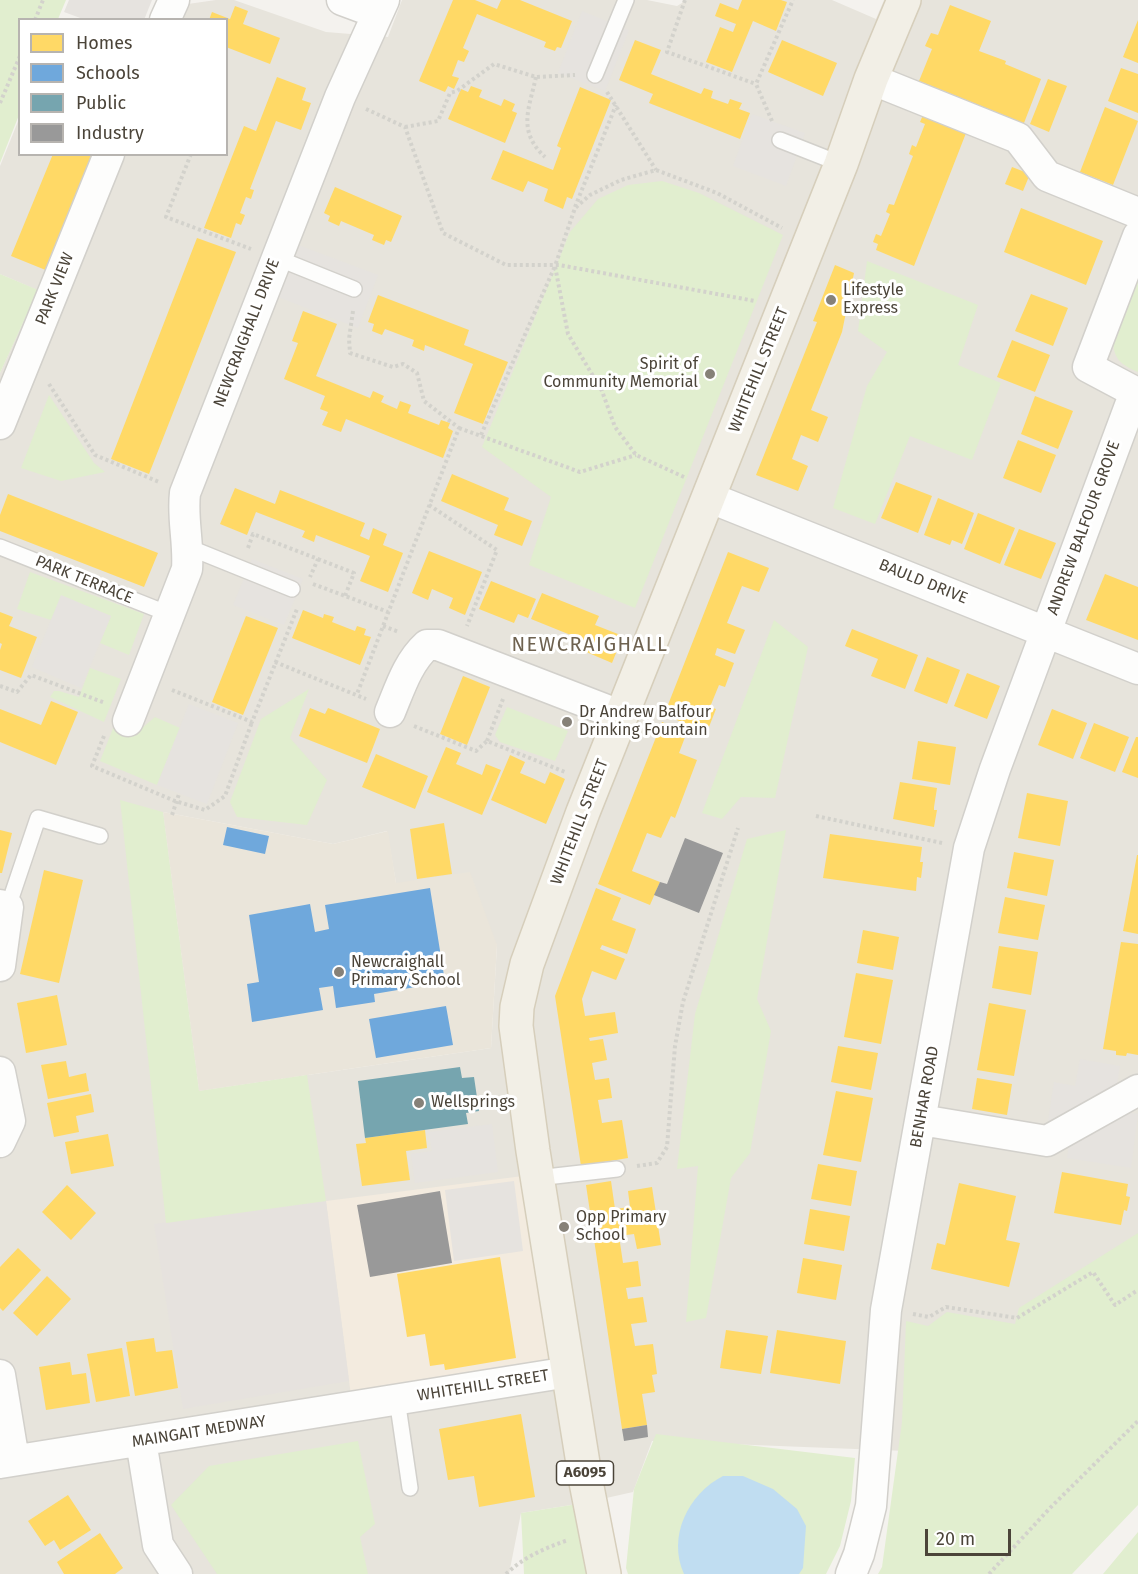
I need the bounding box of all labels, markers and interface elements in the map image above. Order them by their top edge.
legend [18,18,228,156]
text: Homes [76,32,132,54]
text: Schools [76,62,140,84]
text: Public [76,92,126,114]
text: Industry [76,122,144,144]
street label: PARK VIEW [32,250,78,328]
street label: NEWCRAIGHALL DRIVE [210,256,284,410]
place label: Lifestyle Express [843,281,904,319]
marker: Lifestyle Express [824,293,838,307]
street label: WHITEHILL STREET [725,305,793,435]
place label: Spirit of Community Memorial [543,355,698,393]
marker: Spirit of Community Memorial [703,367,717,381]
street label: ANDREW BALFOUR GROVE [1043,438,1125,618]
street label: PARK TERRACE [32,552,136,608]
street label: BAULD DRIVE [876,556,970,608]
district label: NEWCRAIGHALL [511,633,669,657]
place label: Dr Andrew Balfour Drinking Fountain [579,703,711,741]
marker: Dr Andrew Balfour Drinking Fountain [560,715,574,729]
street label: WHITEHILL STREET [547,756,613,888]
place label: Newcraighall Primary School [351,953,460,991]
marker: Newcraighall Primary School [332,965,346,979]
street label: BENHAR ROAD [907,1045,943,1149]
place label: Wellsprings [431,1093,515,1113]
marker: Wellsprings [412,1096,426,1110]
place label: Opp Primary School [576,1208,666,1246]
marker: Opp Primary School [557,1220,571,1234]
street label: WHITEHILL STREET [416,1366,550,1406]
street label: MAINGAIT MEDWAY [131,1412,267,1452]
road number: A6095 [556,1461,614,1485]
scale bar [928,1517,1014,1555]
text: 20 m [936,1528,975,1550]

